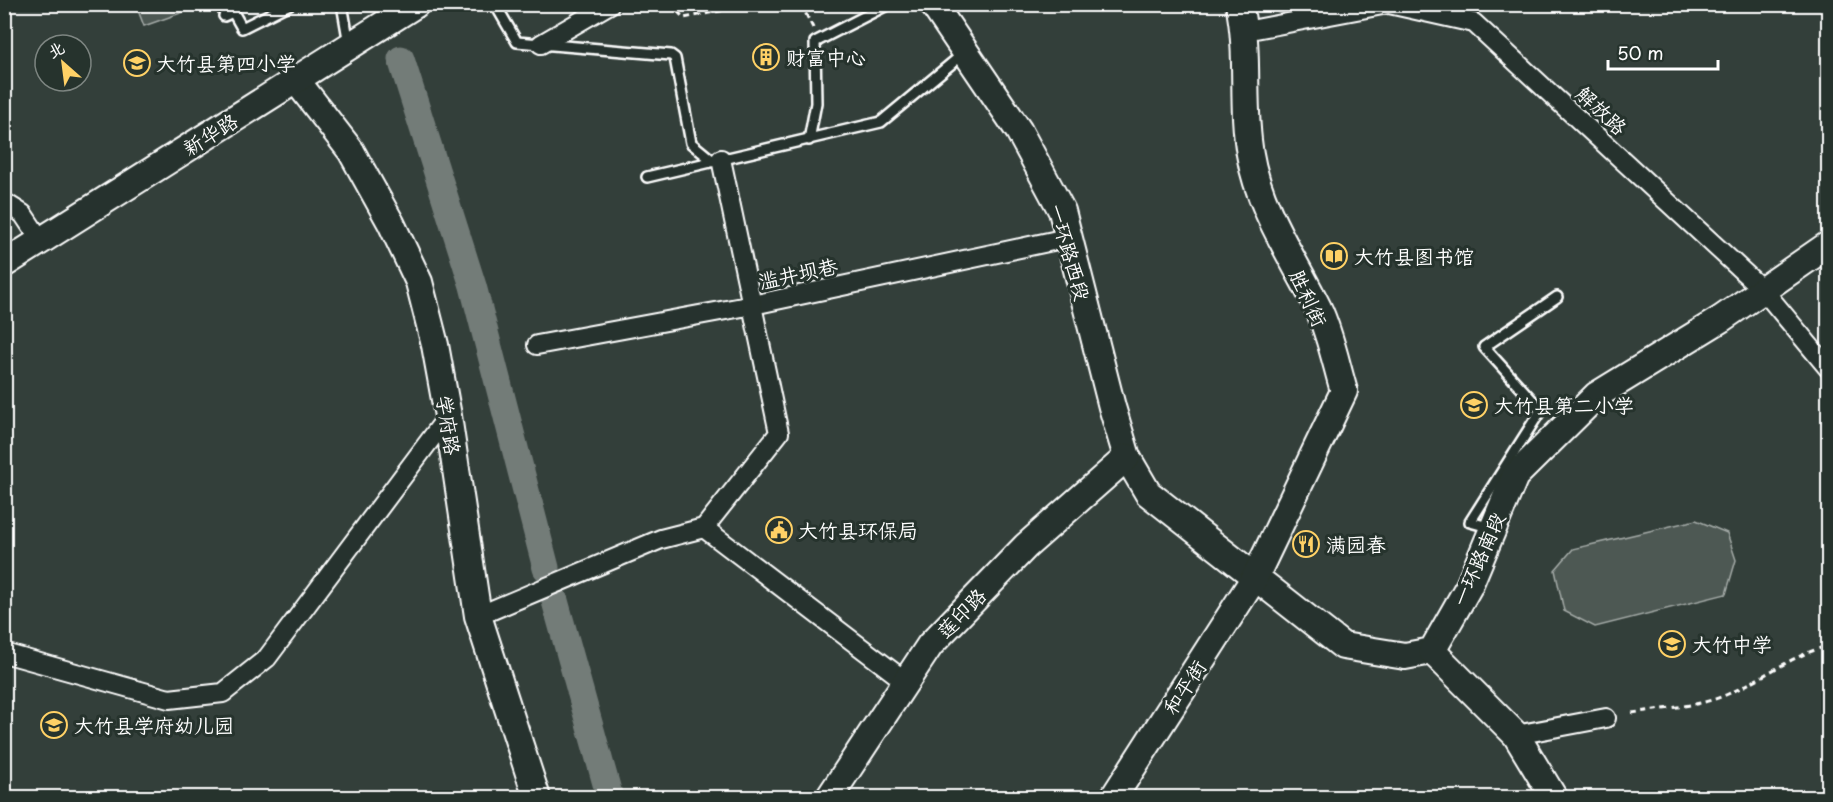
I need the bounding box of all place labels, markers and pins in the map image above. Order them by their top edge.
building icon: 财富中心 [751,42,781,72]
place label: 财富中心 [786,42,866,72]
school or university icon: 大竹县第四小学 [122,48,152,78]
place label: 大竹县第四小学 [156,48,296,78]
library icon: 大竹县图书馆 [1319,241,1349,271]
place label: 大竹县图书馆 [1354,241,1474,271]
school or university icon: 大竹县第二小学 [1459,390,1489,420]
place label: 大竹县第二小学 [1494,390,1634,420]
public building icon: 大竹县环保局 [764,515,794,545]
place label: 大竹县环保局 [798,515,918,545]
restaurant icon: 满园春 [1291,529,1321,559]
place label: 满园春 [1326,529,1386,559]
school or university icon: 大竹中学 [1657,629,1687,659]
place label: 大竹中学 [1692,629,1772,659]
school or university icon: 大竹县学府幼儿园 [39,710,69,740]
place label: 大竹县学府幼儿园 [74,710,234,740]

